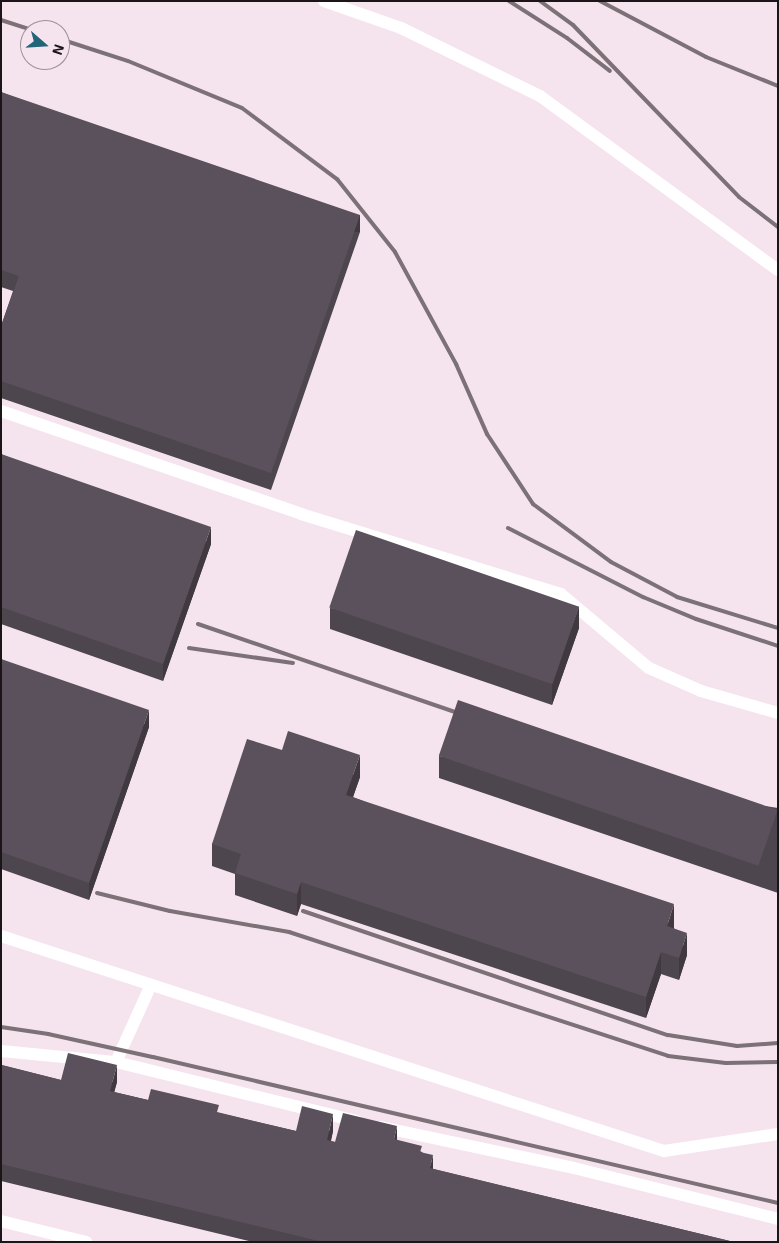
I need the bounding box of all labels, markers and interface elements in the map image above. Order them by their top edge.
north arrow [20,20,70,70]
text: N [49,42,68,57]

